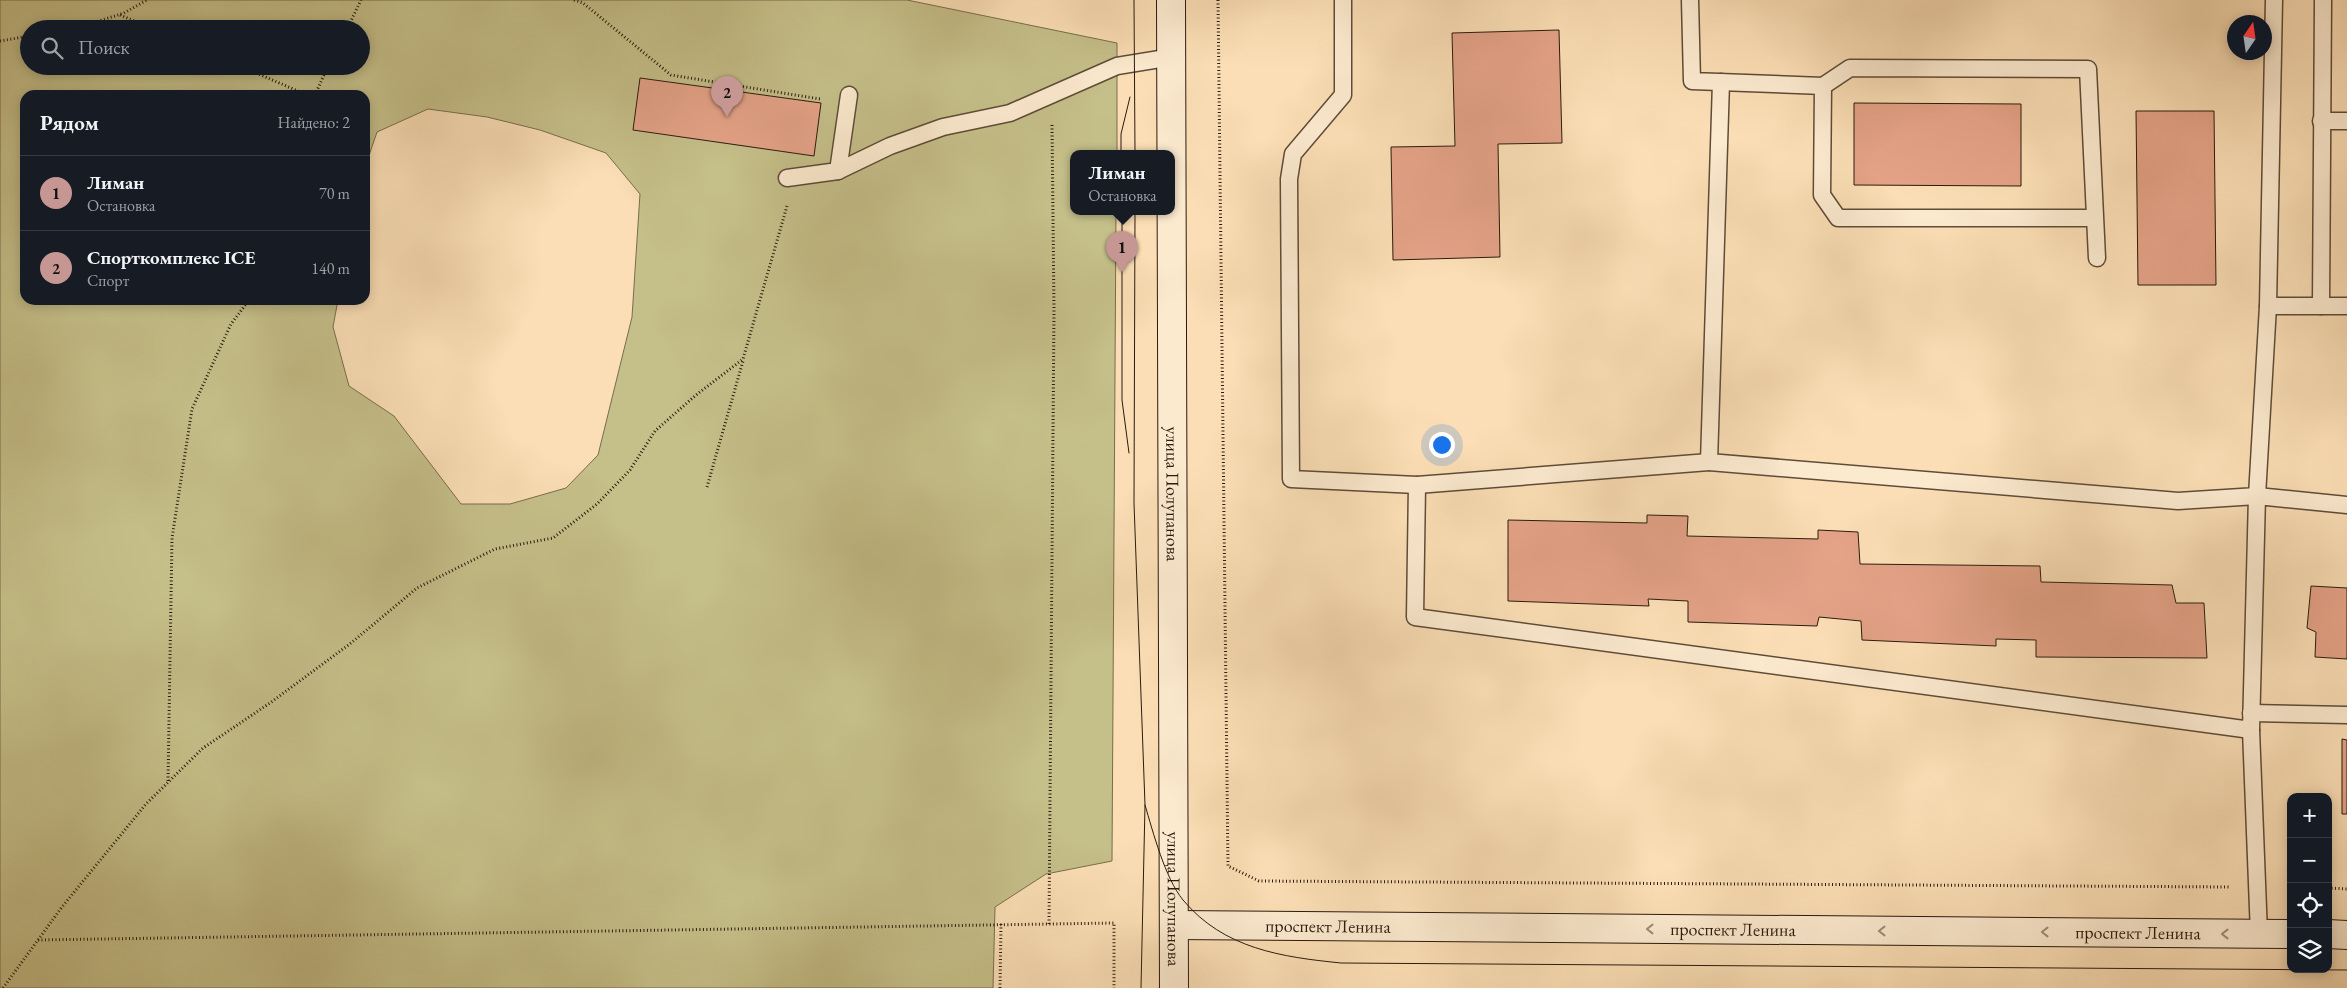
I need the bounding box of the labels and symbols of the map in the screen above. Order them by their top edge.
north arrow [2227,15,2272,60]
pin: 2 [711,76,743,117]
pin: 1 [1106,231,1138,272]
street label: улица Полупанова [1161,426,1185,562]
your location [1429,432,1455,458]
street label: улица Полупанова [1163,831,1186,967]
street label: проспект Ленина [1265,914,1392,938]
street label: проспект Ленина [1670,917,1797,941]
street label: проспект Ленина [2075,920,2202,944]
one-way arrow [1645,924,1653,934]
one-way arrow [1878,926,1886,936]
one-way arrow [2040,927,2048,937]
one-way arrow [2220,929,2228,939]

